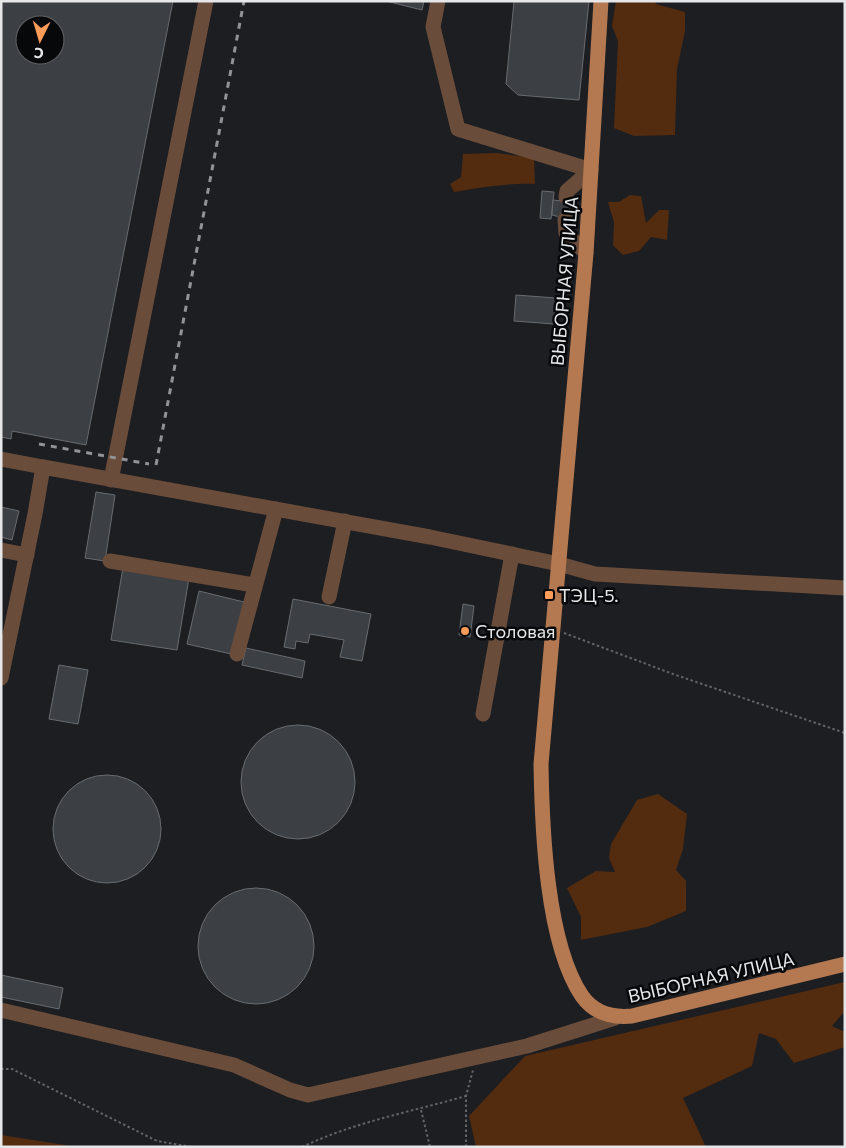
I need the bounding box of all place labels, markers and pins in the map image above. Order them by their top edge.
place label: ТЭЦ-5. [559,584,619,606]
marker: ТЭЦ-5. [543,589,555,601]
place label: Столовая [475,620,556,642]
marker: Столовая [459,625,471,637]

